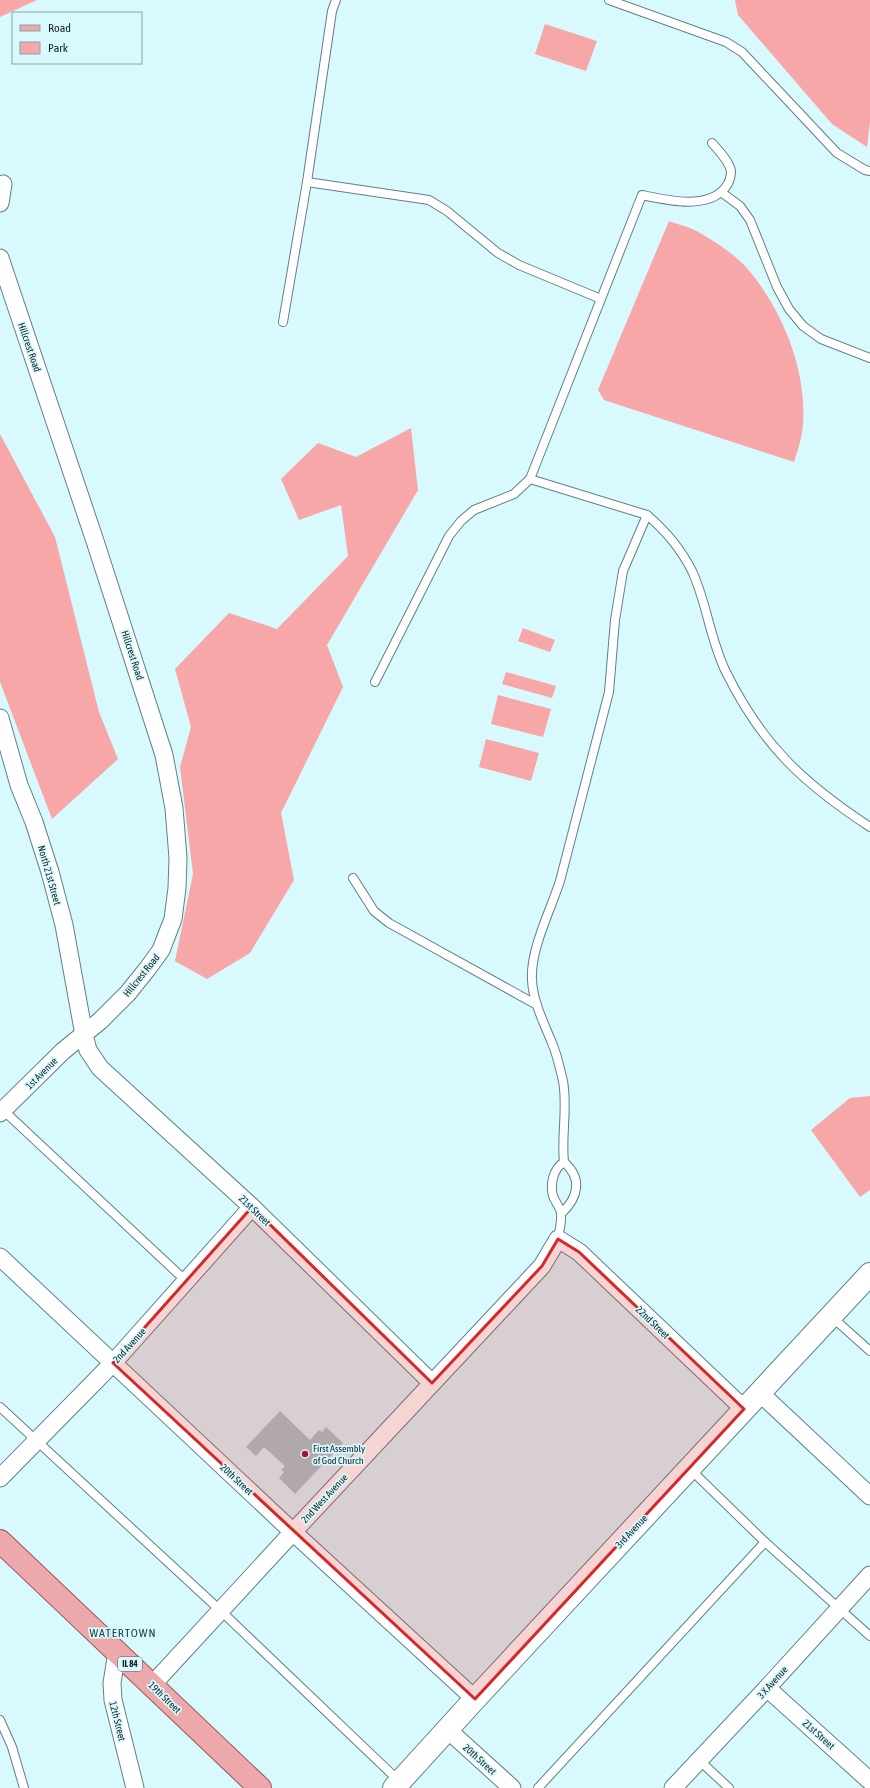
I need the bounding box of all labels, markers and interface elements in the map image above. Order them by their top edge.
legend [12,12,142,64]
text: Road [48,21,71,35]
text: Park [48,41,69,55]
street label: Hillcrest Road [16,321,43,373]
street label: Hillcrest Road [119,629,146,682]
street label: North 21st Street [36,844,63,906]
street label: Hillcrest Road [121,952,162,999]
street label: 1st Avenue [23,1055,60,1091]
street label: 21st Street [237,1193,273,1228]
street label: 22nd Street [634,1304,672,1341]
street label: 2nd Avenue [111,1325,148,1365]
place label: First Assembly of God Church [313,1443,365,1466]
marker: First Assembly of God Church [300,1449,310,1459]
street label: 20th Street [218,1462,255,1497]
street label: 2nd West Avenue [299,1471,350,1525]
street label: 3rd Avenue [613,1512,650,1550]
district label: WATERTOWN [90,1626,156,1640]
road number: IL 84 [118,1657,142,1671]
street label: 3 X Avenue [755,1664,790,1701]
street label: 19th Street [146,1679,183,1715]
street label: 12th Street [107,1700,128,1742]
street label: 21st Street [800,1717,837,1752]
street label: 20th Street [461,1742,498,1777]

